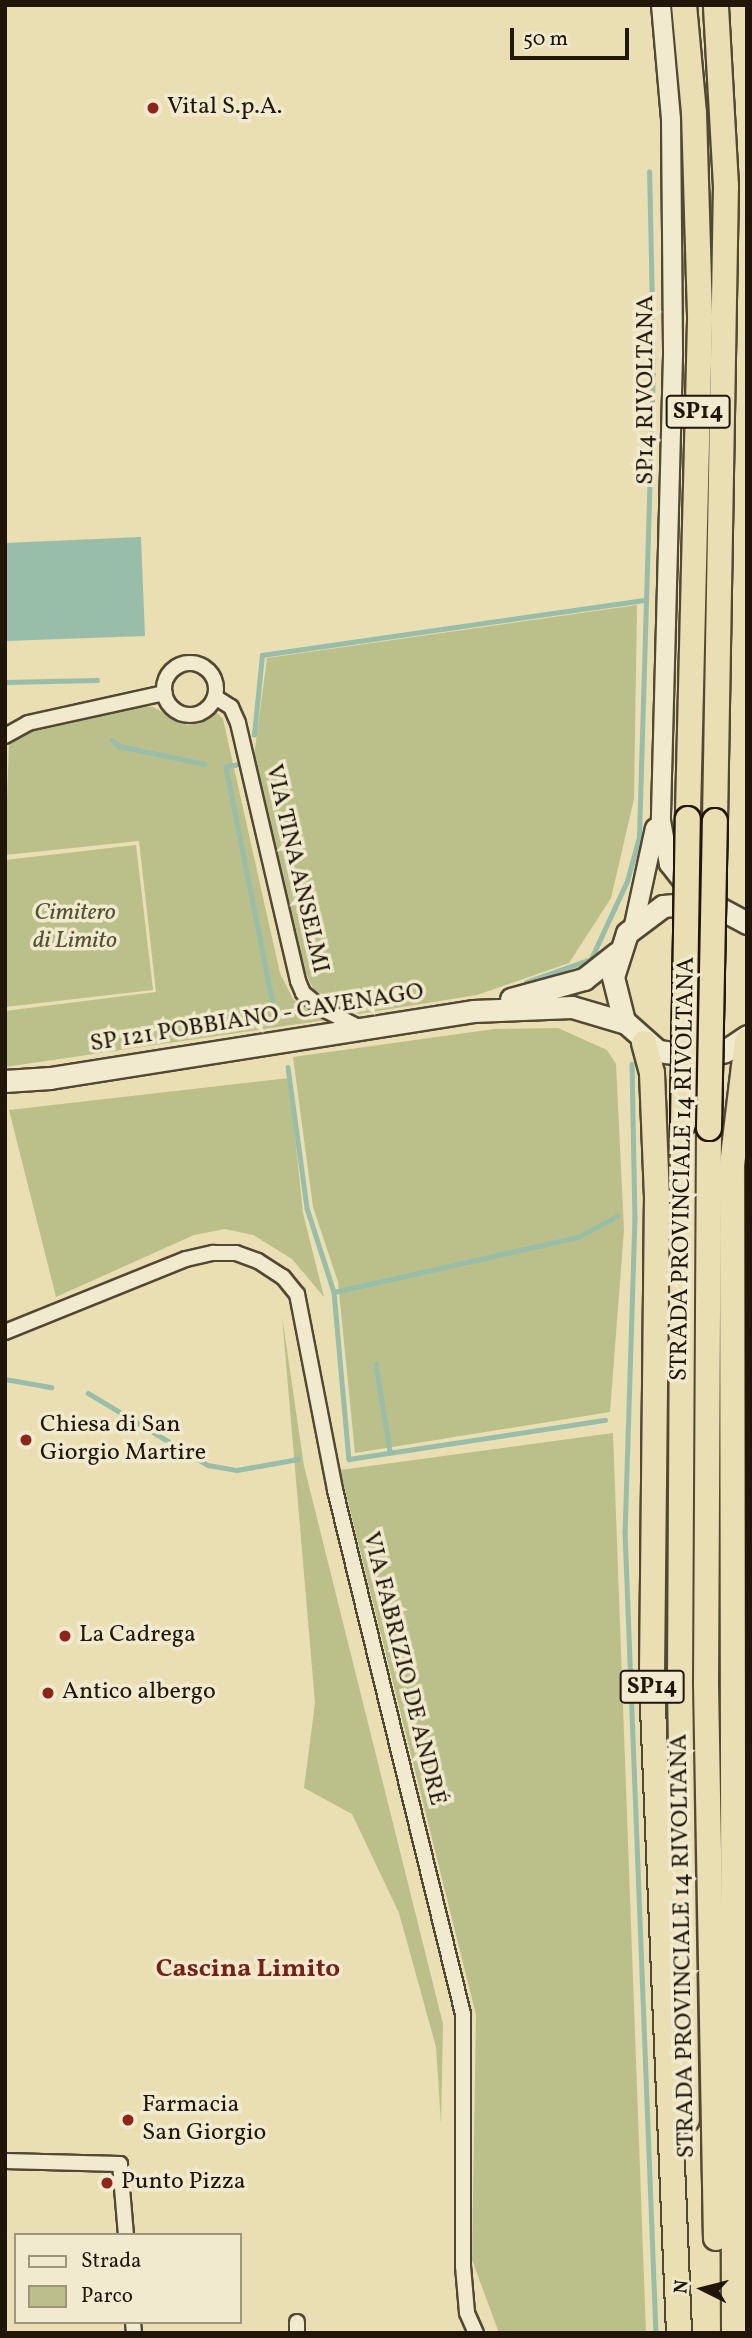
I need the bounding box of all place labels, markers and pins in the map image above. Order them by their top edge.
place label: Vital S.p.A. [167,94,282,122]
marker: Vital S.p.A. [145,100,161,116]
place label: Chiesa di San Giorgio Martire [40,1412,206,1468]
marker: Chiesa di San Giorgio Martire [18,1432,34,1448]
place label: La Cadrega [79,1622,196,1650]
marker: La Cadrega [57,1628,73,1644]
place label: Antico albergo [62,1679,216,1707]
marker: Antico albergo [40,1685,56,1701]
place label: Farmacia San Giorgio [142,2092,266,2148]
marker: Farmacia San Giorgio [120,2112,136,2128]
place label: Punto Pizza [121,2169,246,2197]
marker: Punto Pizza [99,2175,115,2191]

